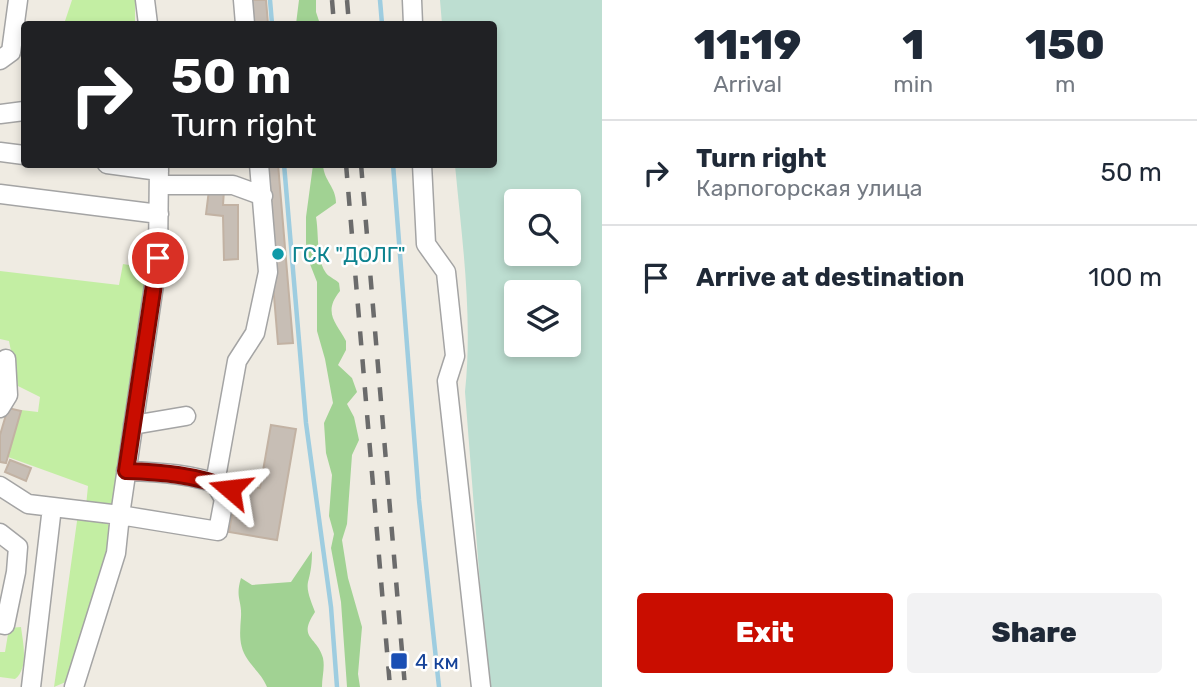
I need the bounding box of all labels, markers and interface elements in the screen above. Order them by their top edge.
text: 11:19 [694,20,801,70]
text: 1 [902,20,924,70]
text: 150 [1025,20,1105,70]
text: 50 m [171,47,291,105]
icon: right [56,49,147,140]
text: Arrival [713,70,782,98]
text: min [893,70,933,98]
text: m [1055,70,1075,98]
text: Turn right [171,106,316,144]
text: Turn right [696,143,826,174]
icon: right [637,154,675,192]
text: 50 m [1101,157,1162,188]
text: Карпогорская улица [696,174,923,202]
map controls [504,189,581,357]
button: search [504,189,581,266]
pin [128,228,188,288]
icon: arrive [139,239,177,277]
place label: ГСК "ДОЛГ" [292,242,406,267]
marker: ГСК "ДОЛГ" [270,246,286,262]
icon: arrive [637,259,675,297]
text: Arrive at destination [696,262,964,293]
text: 100 m [1088,262,1162,293]
button: layers [504,280,581,357]
position arrow [193,452,267,526]
button: Exit [637,593,893,673]
button: Share [907,593,1162,673]
place label: 4 км [415,649,459,674]
marker: 4 км [389,651,409,671]

